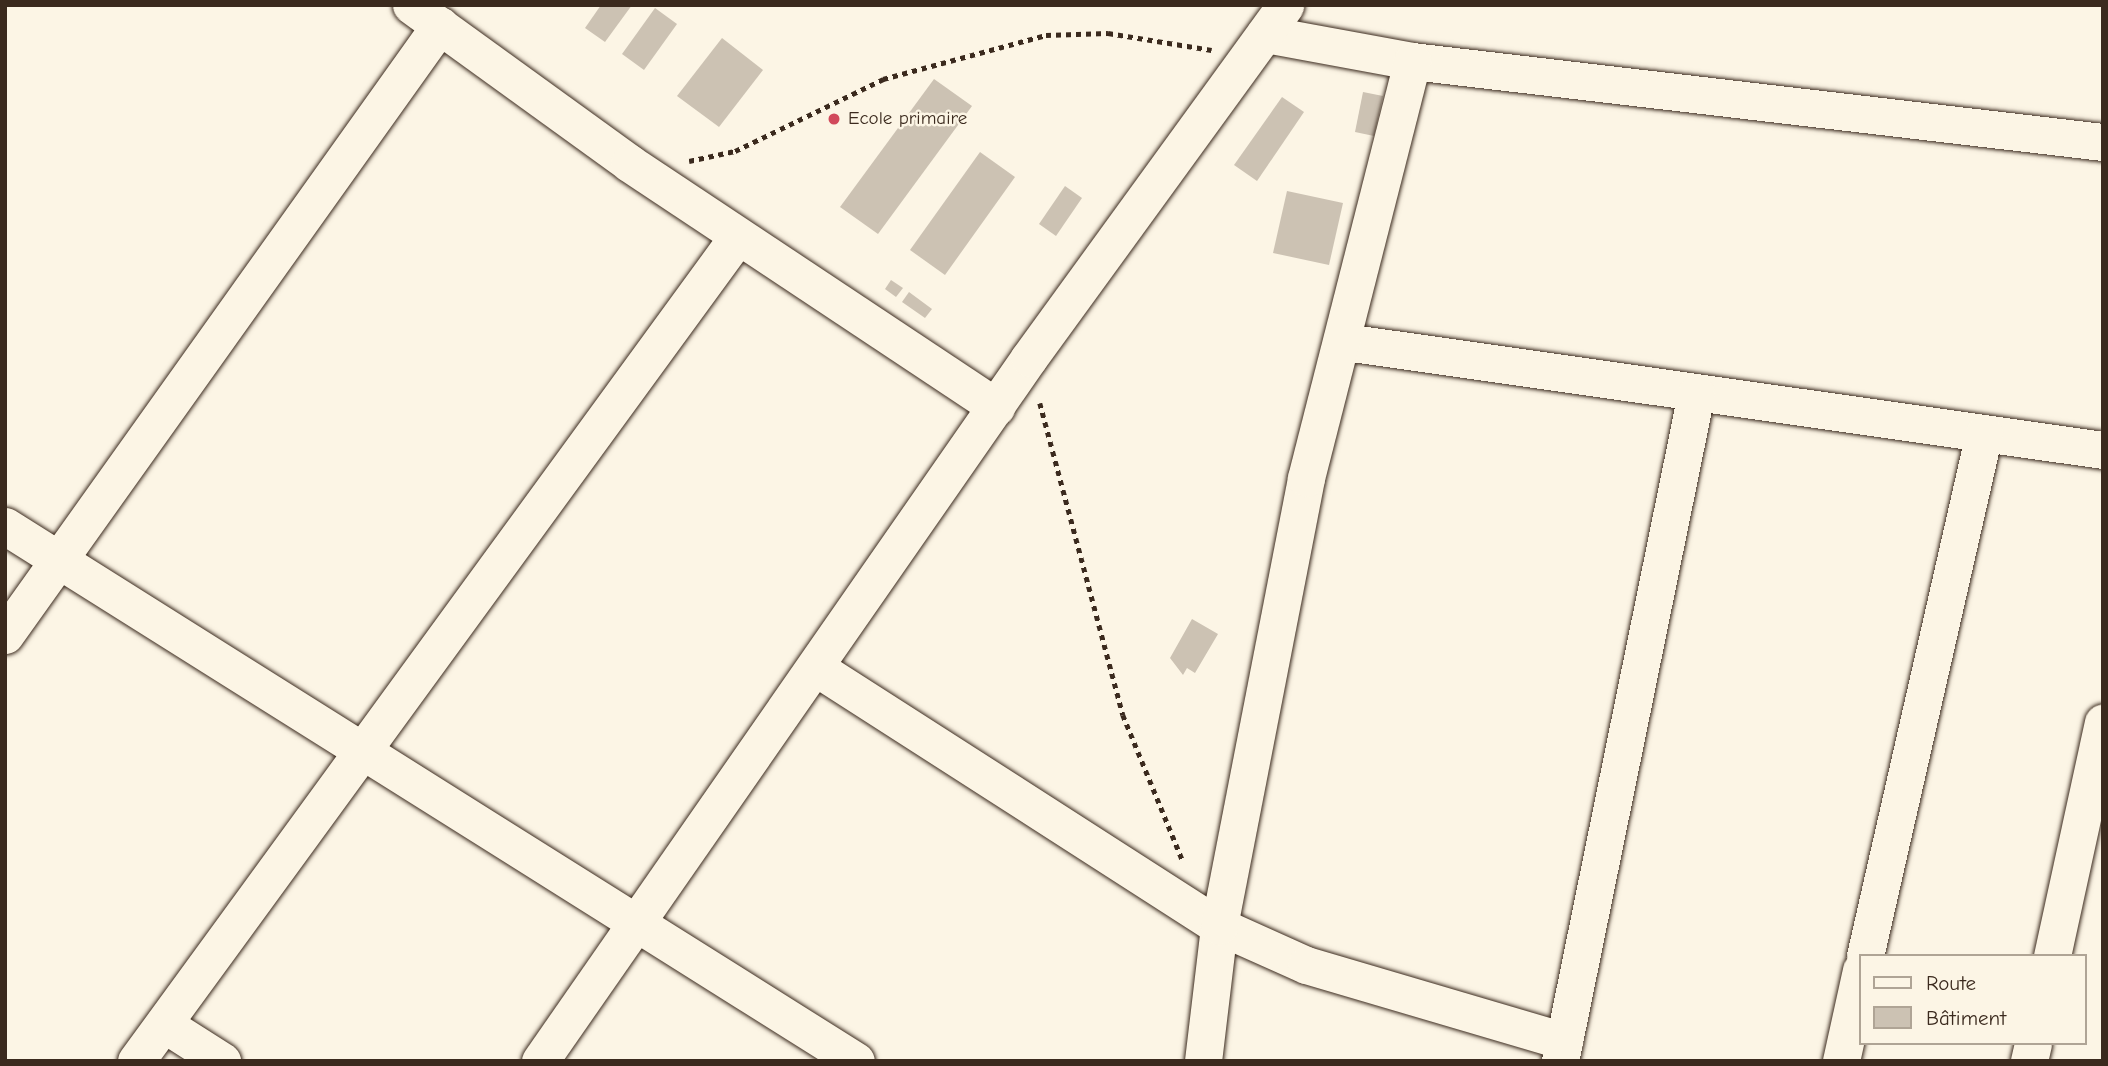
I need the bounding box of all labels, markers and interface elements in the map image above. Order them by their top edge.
place label: Ecole primaire [848,108,967,130]
marker: Ecole primaire [826,111,842,127]
legend [1860,954,2087,1045]
text: Route [1926,971,1976,995]
text: Bâtiment [1926,1006,2006,1030]

